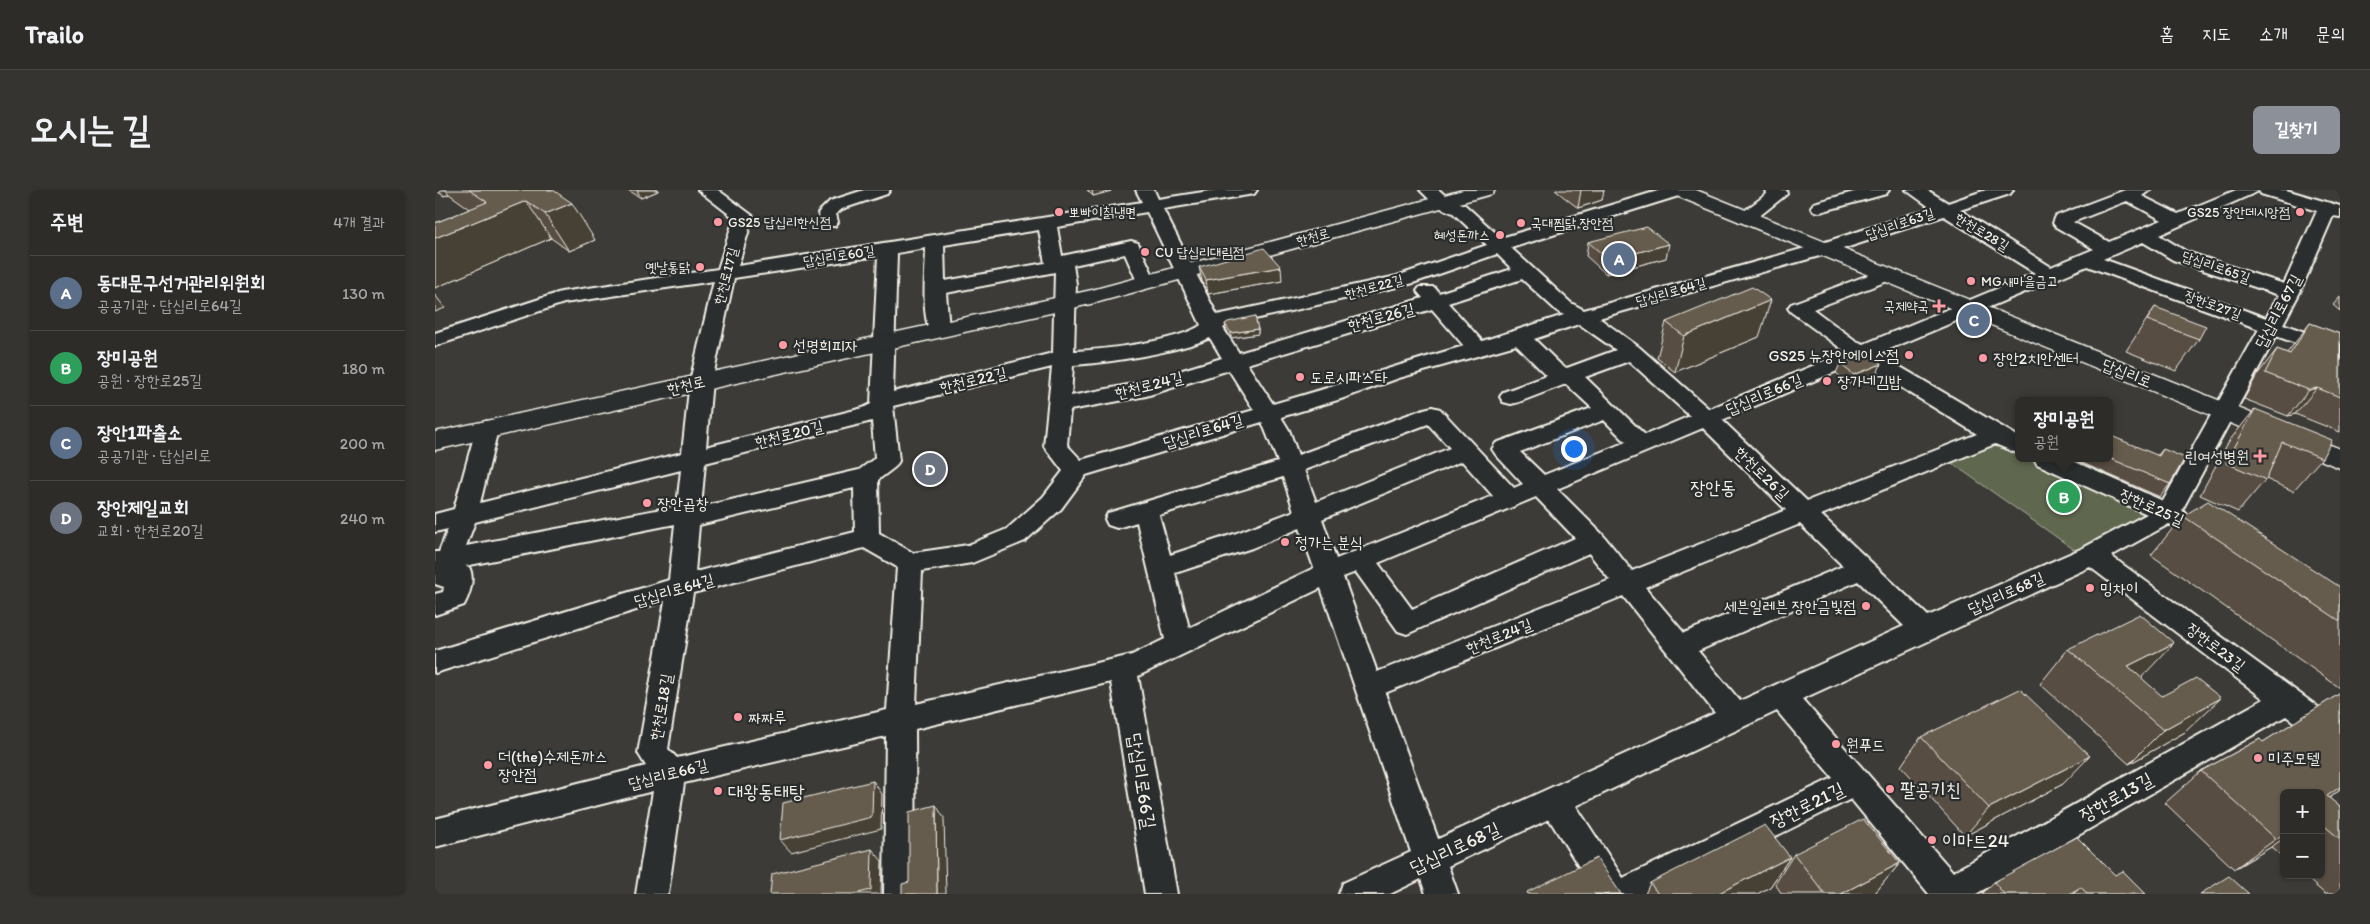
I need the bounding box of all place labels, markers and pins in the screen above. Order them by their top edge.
place label: 뽀빠이칡냉면 [1069,204,1137,221]
place label: GS25 장안데시앙점 [2187,204,2290,221]
marker: 뽀빠이칡냉면 [1053,206,1065,218]
marker: GS25 장안데시앙점 [2294,206,2306,218]
place label: GS25 답십리한신점 [728,214,831,231]
place label: 국대찜닭 장안점 [1531,215,1613,232]
marker: GS25 답십리한신점 [712,216,724,228]
marker: 국대찜닭 장안점 [1515,217,1527,229]
place label: 혜성돈까스 [1434,227,1490,244]
marker: 혜성돈까스 [1494,229,1506,241]
pin: A [1603,240,1635,278]
place label: CU 답십리대림점 [1155,244,1244,261]
marker: CU 답십리대림점 [1139,246,1151,258]
place label: 옛날통닭 [645,259,691,276]
marker: 옛날통닭 [694,261,706,273]
place label: MG새마을금고 [1981,273,2058,290]
marker: MG새마을금고 [1965,275,1977,287]
place label: 국제약국 [1884,298,1929,315]
marker: 국제약국 [1933,300,1945,312]
pin: C [1958,301,1990,339]
place label: 선명희피자 [793,336,858,355]
marker: 선명희피자 [777,339,789,351]
place label: GS25 뉴장안에이스점 [1768,346,1899,365]
marker: GS25 뉴장안에이스점 [1903,349,1915,361]
place label: 장안2치안센터 [1993,349,2079,368]
marker: 장안2치안센터 [1977,352,1989,364]
place label: 도로시파스타 [1310,368,1387,387]
marker: 도로시파스타 [1294,371,1306,383]
place label: 장가네김밥 [1837,372,1902,391]
marker: 장가네김밥 [1821,375,1833,387]
place label: 린여성병원 [2185,447,2249,466]
marker: 린여성병원 [2253,449,2267,463]
pin: D [914,450,946,488]
pin: B [2048,478,2080,516]
place label: 장안곱창 [657,494,709,513]
marker: 장안곱창 [641,497,653,509]
place label: 정가는 분식 [1295,533,1363,552]
marker: 정가는 분식 [1279,536,1291,548]
place label: 밍차이 [2100,579,2139,598]
marker: 밍차이 [2084,582,2096,594]
place label: 세븐일레븐 장안금빛점 [1724,597,1856,616]
marker: 세븐일레븐 장안금빛점 [1860,600,1872,612]
place label: 짜짜루 [748,708,787,727]
marker: 짜짜루 [732,711,744,723]
place label: 원푸드 [1846,735,1885,754]
marker: 원푸드 [1830,738,1842,750]
place label: 더(the)수제돈까스 장안점 [498,747,608,784]
place label: 미주모텔 [2268,749,2320,768]
marker: 미주모텔 [2252,752,2264,764]
marker: 더(the)수제돈까스 장안점 [482,759,494,771]
place label: 팔공키친 [1900,778,1961,801]
place label: 대왕동태탕 [728,780,805,803]
marker: 팔공키친 [1884,783,1896,795]
marker: 대왕동태탕 [712,785,724,797]
place label: 이마트24 [1942,829,2009,852]
marker: 이마트24 [1926,834,1938,846]

